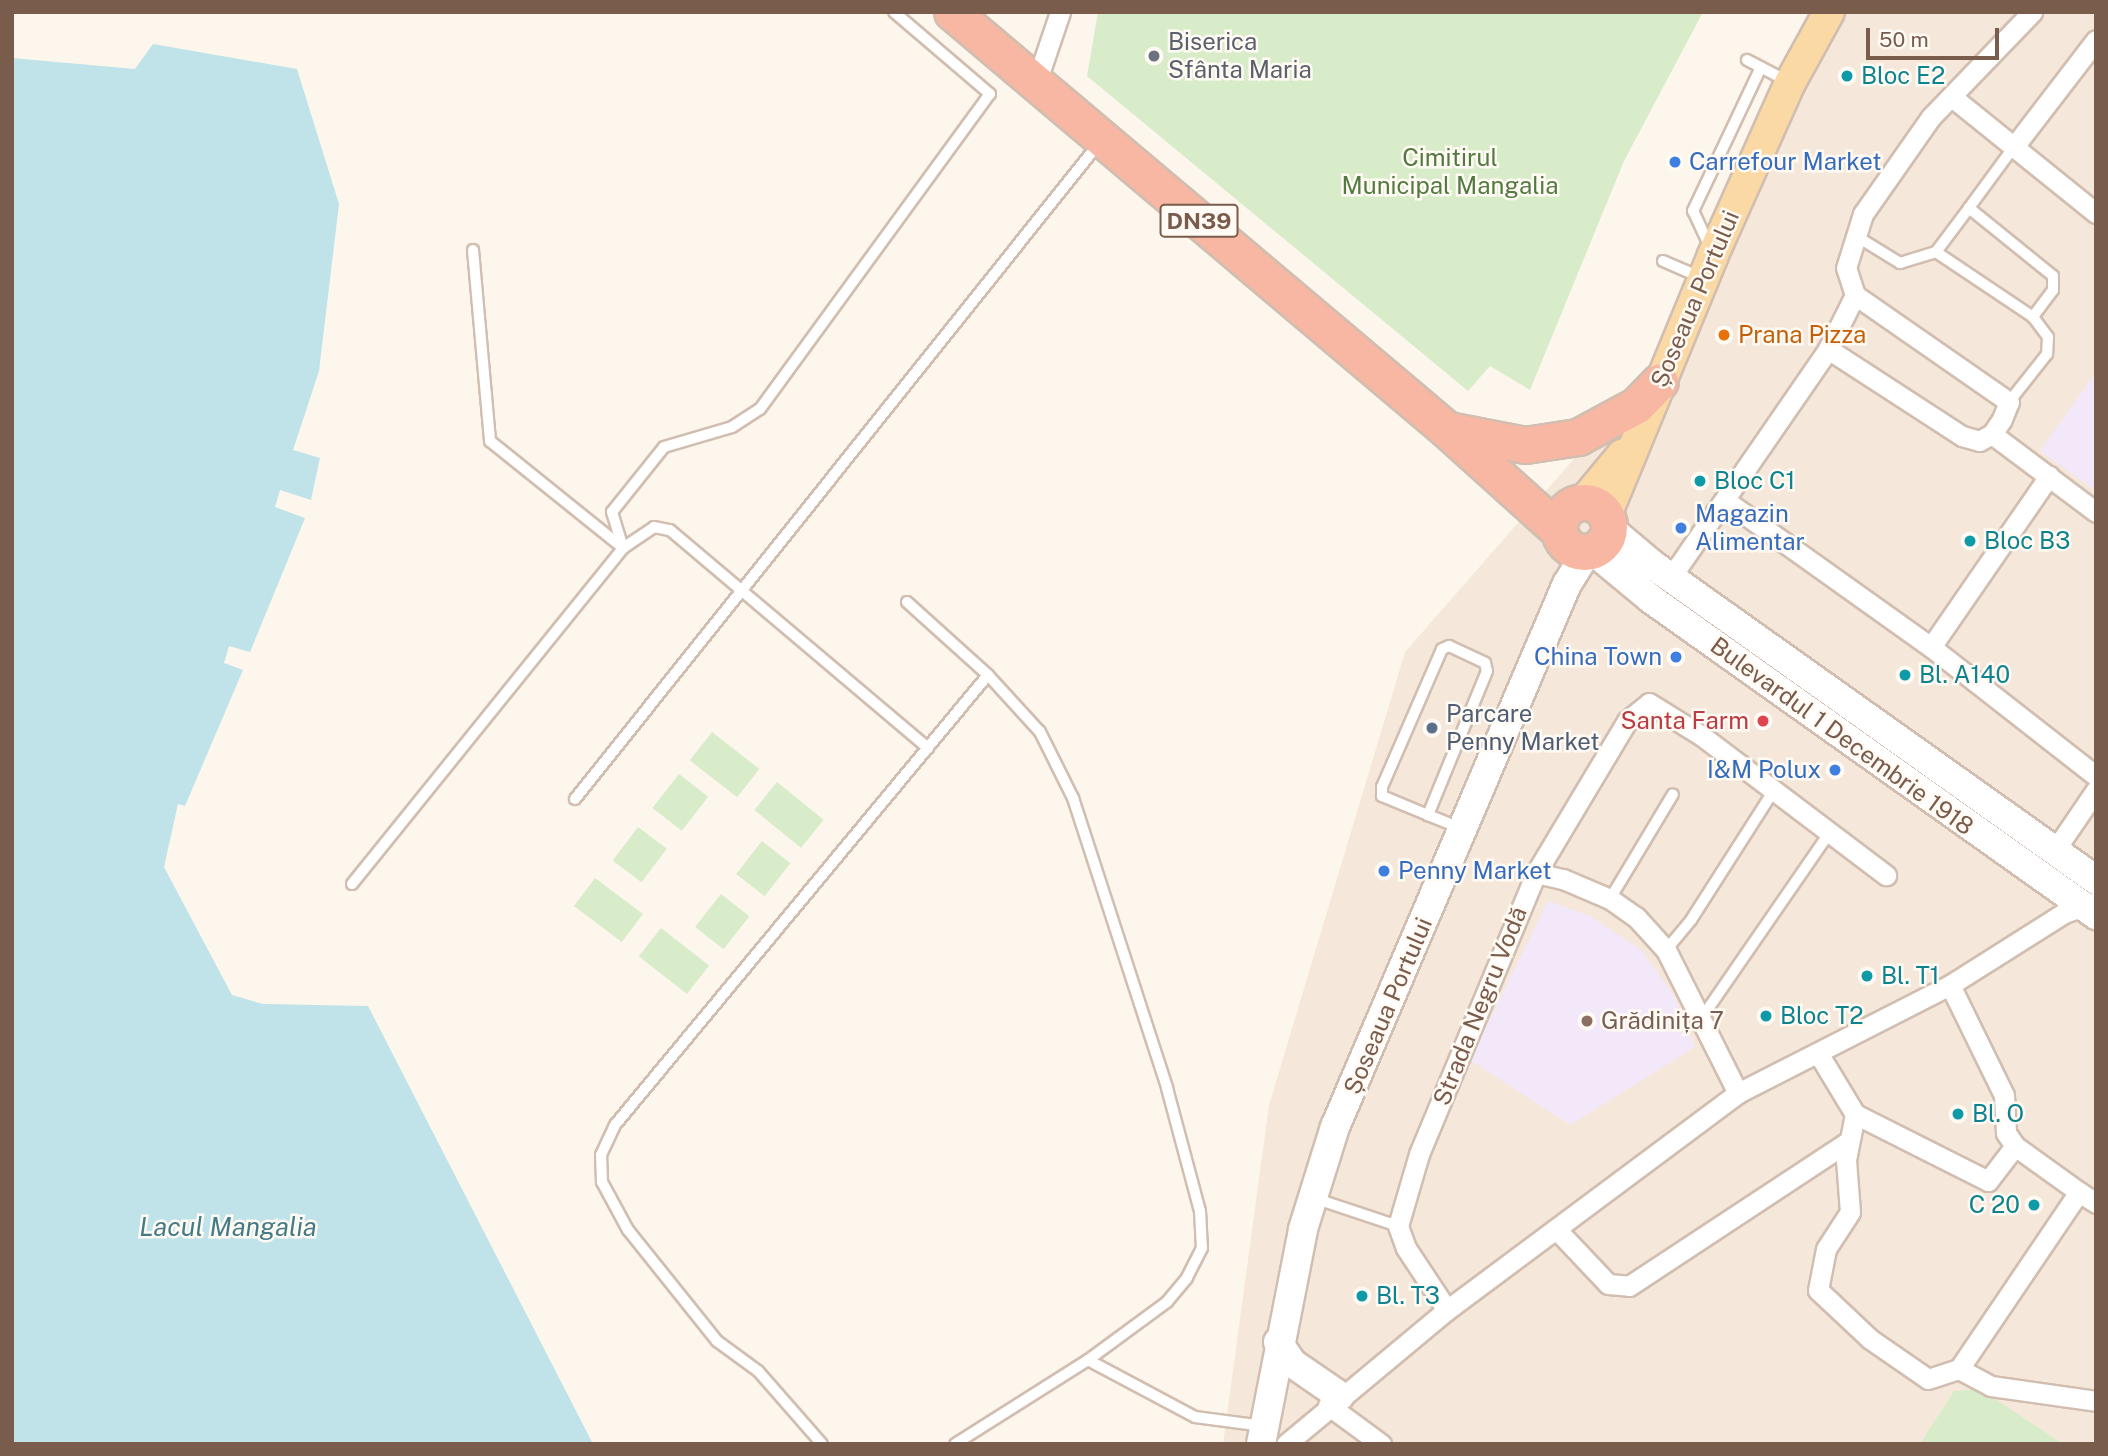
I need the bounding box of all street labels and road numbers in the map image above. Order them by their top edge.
road number: DN39 [1159,202,1239,241]
street label: Șoseaua Portului [1645,206,1745,392]
street label: Bulevardul 1 Decembrie 1918 [1705,631,1979,841]
street label: Strada Negru Vodă [1427,902,1533,1110]
street label: Șoseaua Portului [1338,913,1438,1099]

